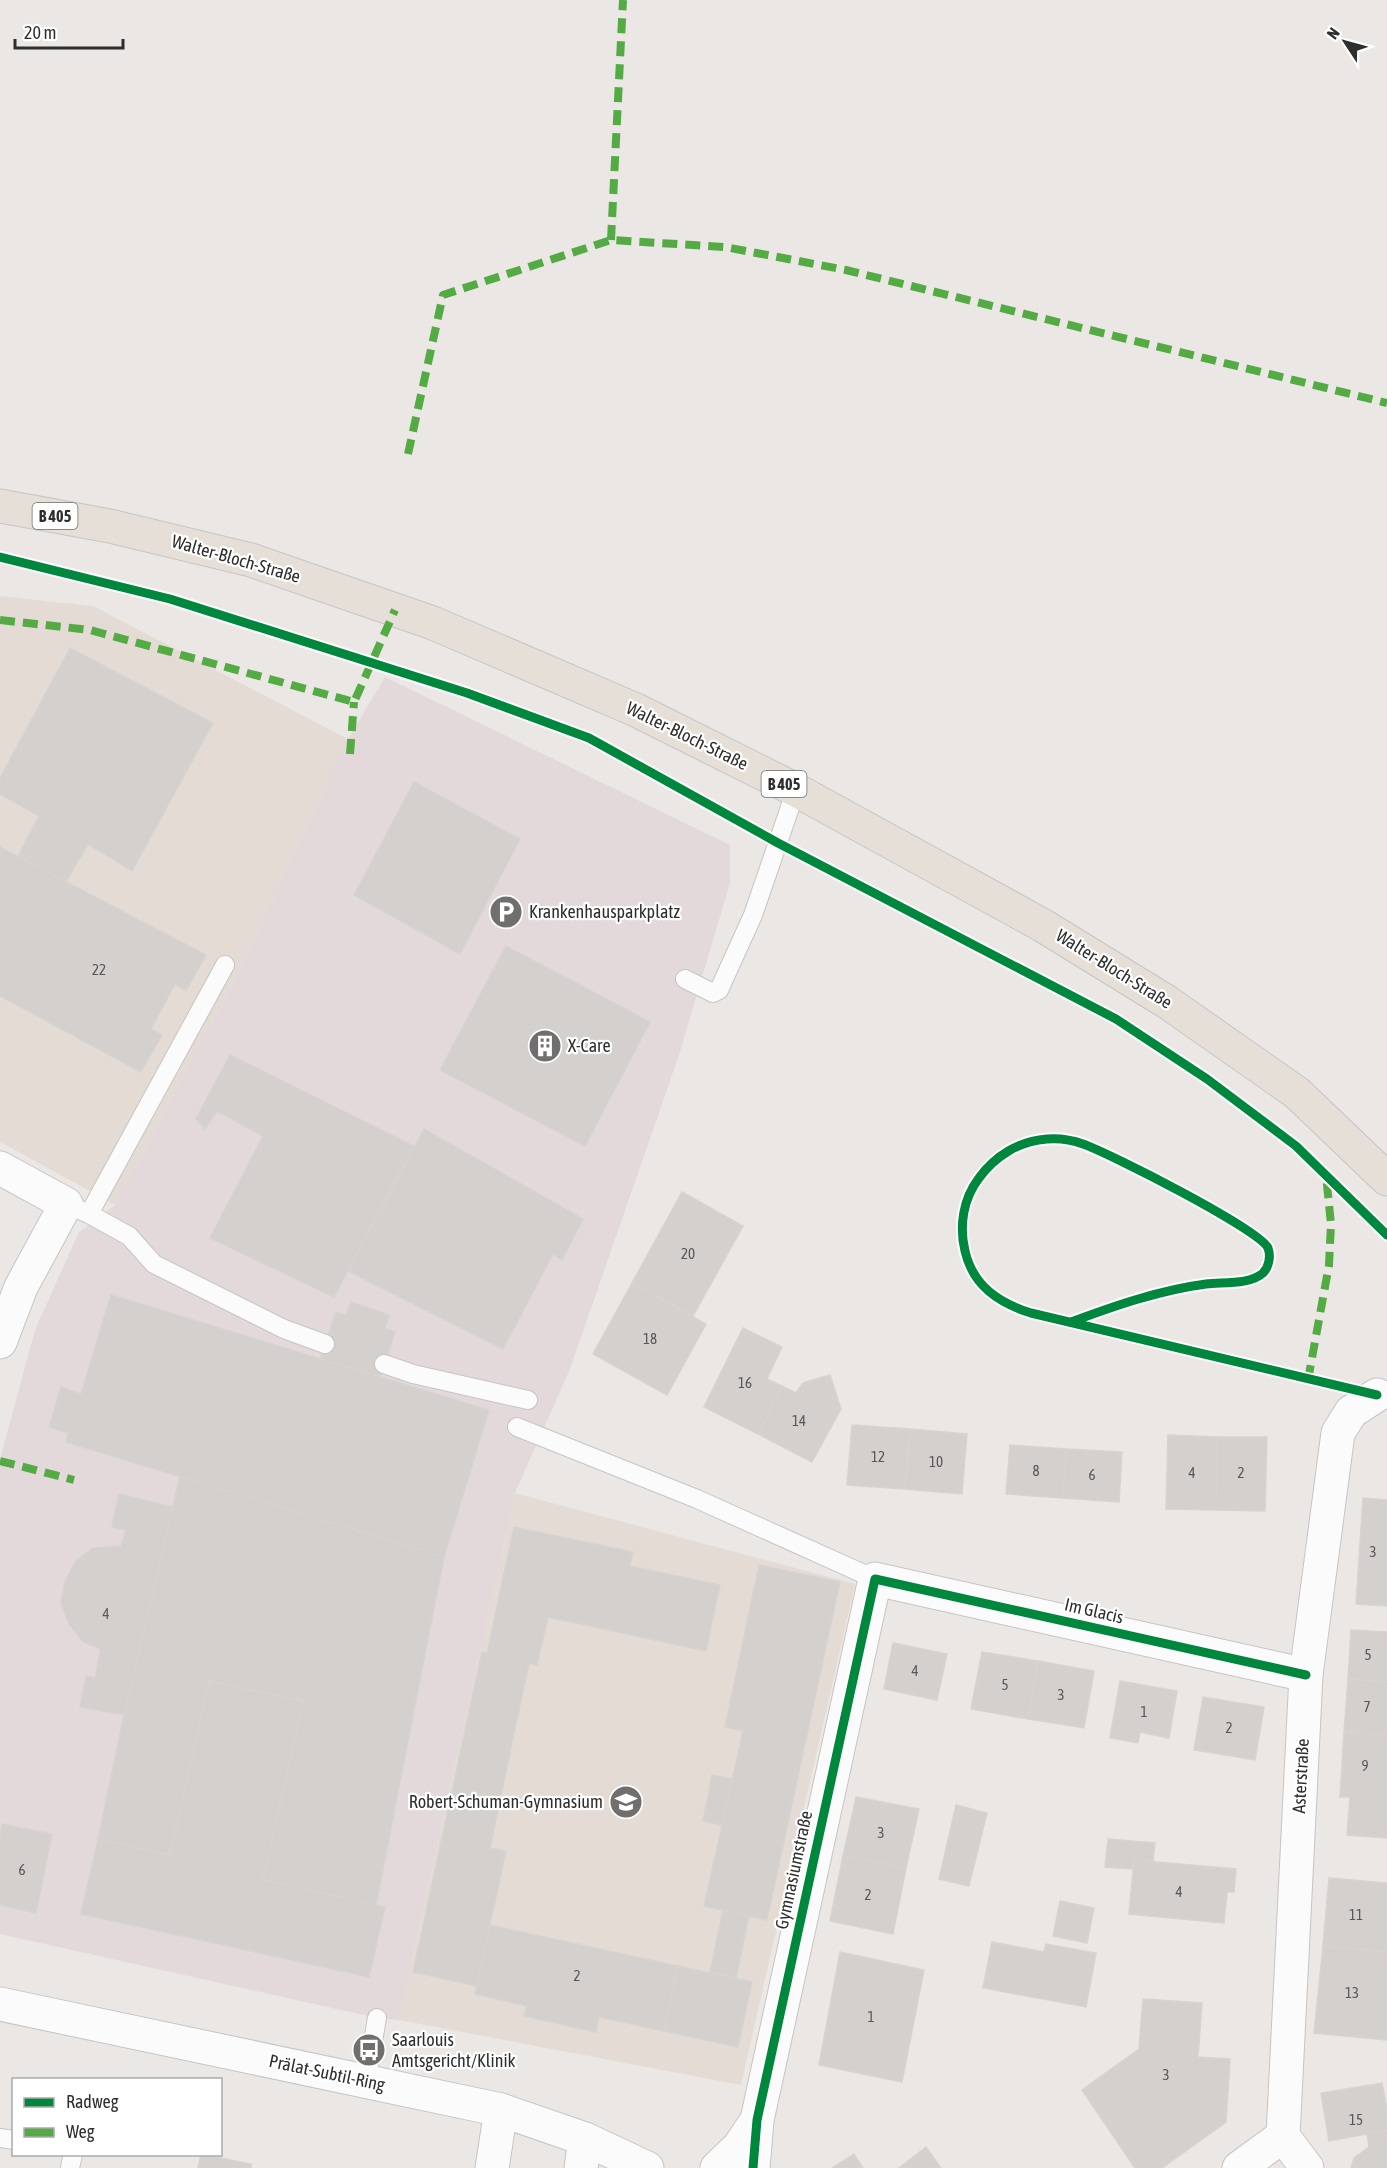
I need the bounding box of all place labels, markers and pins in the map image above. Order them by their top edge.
parking icon: Krankenhausparkplatz [488,894,524,930]
place label: Krankenhausparkplatz [529,901,680,922]
building icon: X-Care [527,1028,563,1064]
place label: X-Care [568,1035,611,1056]
school or university icon: Robert-Schuman-Gymnasium [608,1784,644,1820]
place label: Robert-Schuman-Gymnasium [409,1791,603,1812]
place label: Saarlouis Amtsgericht/Klinik [392,2029,516,2071]
bus stop icon: Saarlouis Amtsgericht/Klinik [351,2032,387,2068]

